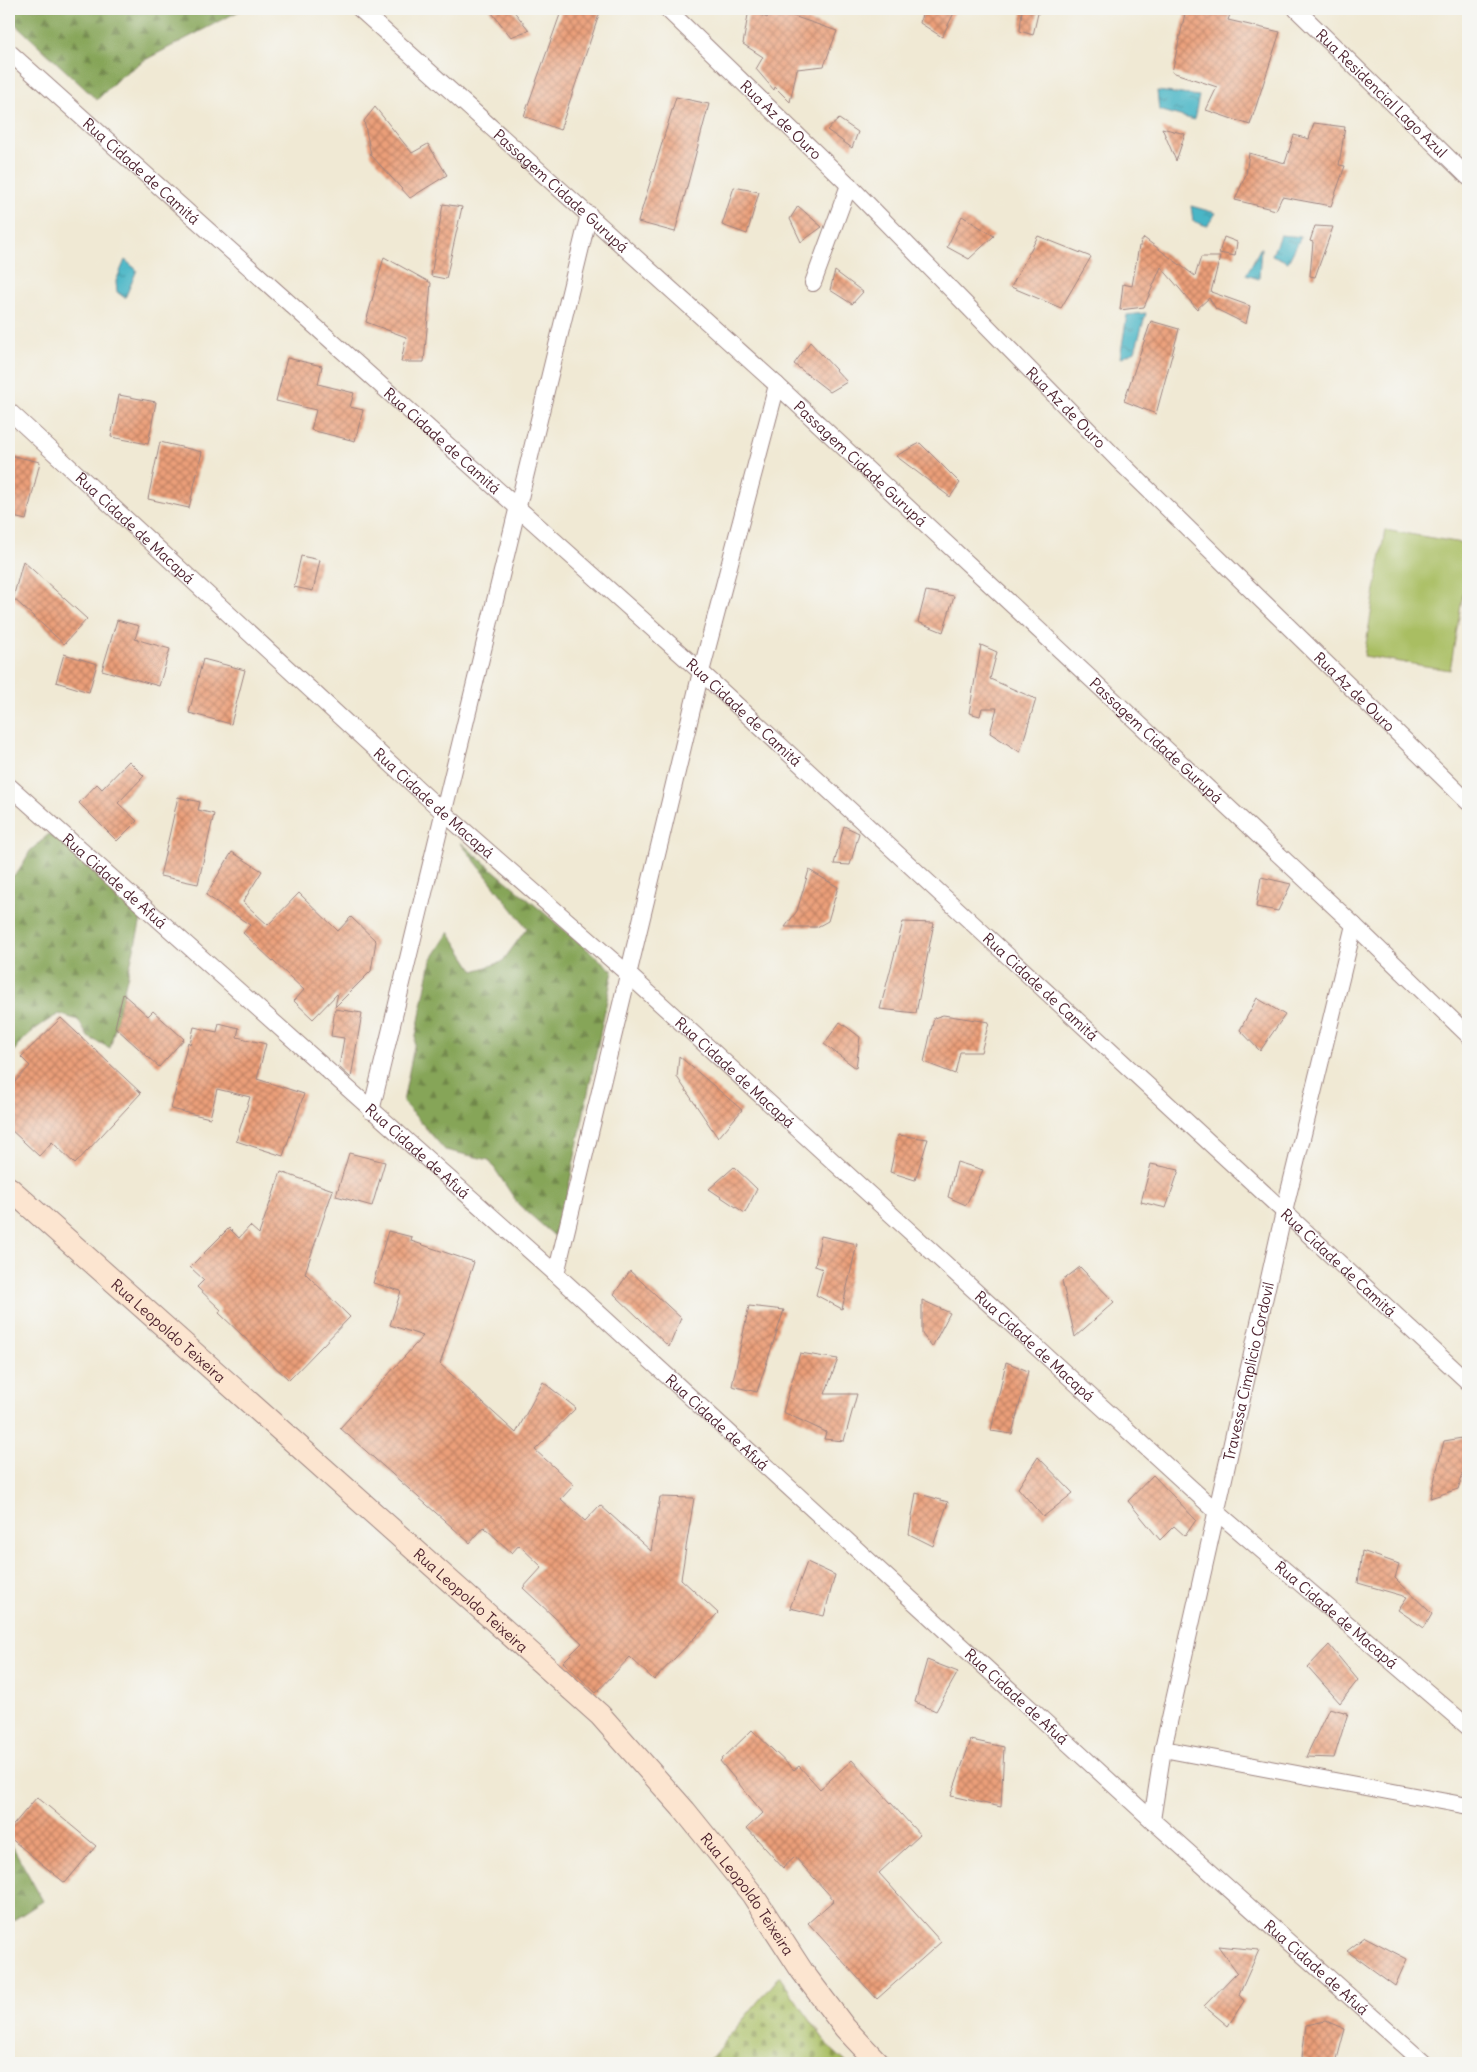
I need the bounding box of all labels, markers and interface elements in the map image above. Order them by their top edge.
street label: Rua Residencial Lago Azul [1312,25,1451,161]
street label: Rua Az de Ouro [737,76,826,163]
street label: Rua Cidade de Camitá [79,114,204,228]
street label: Passagem Cidade Gurupá [490,125,633,256]
street label: Rua Az de Ouro [1023,363,1110,452]
street label: Rua Cidade de Camitá [380,383,505,498]
street label: Passagem Cidade Gurupá [790,396,931,530]
street label: Rua Cidade de Macapá [72,468,199,588]
street label: Rua Az de Ouro [1310,648,1399,735]
street label: Rua Cidade de Camitá [683,654,806,770]
street label: Passagem Cidade Gurupá [1086,673,1227,807]
street label: Rua Cidade de Macapá [370,743,498,862]
street label: Rua Cidade de Afuá [59,829,171,932]
street label: Rua Cidade de Camitá [979,928,1103,1045]
street label: Rua Cidade de Macapá [671,1012,799,1132]
street label: Rua Cidade de Afuá [362,1099,474,1203]
street label: Rua Cidade de Camitá [1277,1204,1401,1321]
street label: Rua Leopoldo Teixeira [108,1274,230,1387]
street label: Travessa Cimplicio Cordovil [1219,1280,1277,1463]
street label: Rua Cidade de Macapá [971,1286,1099,1405]
street label: Rua Cidade de Afuá [662,1370,773,1474]
street label: Rua Leopoldo Teixeira [410,1544,532,1656]
street label: Rua Cidade de Macapá [1271,1557,1402,1673]
street label: Rua Cidade de Afuá [961,1644,1073,1749]
street label: Rua Leopoldo Teixeira [697,1829,799,1959]
street label: Rua Cidade de Afuá [1260,1915,1373,2019]

